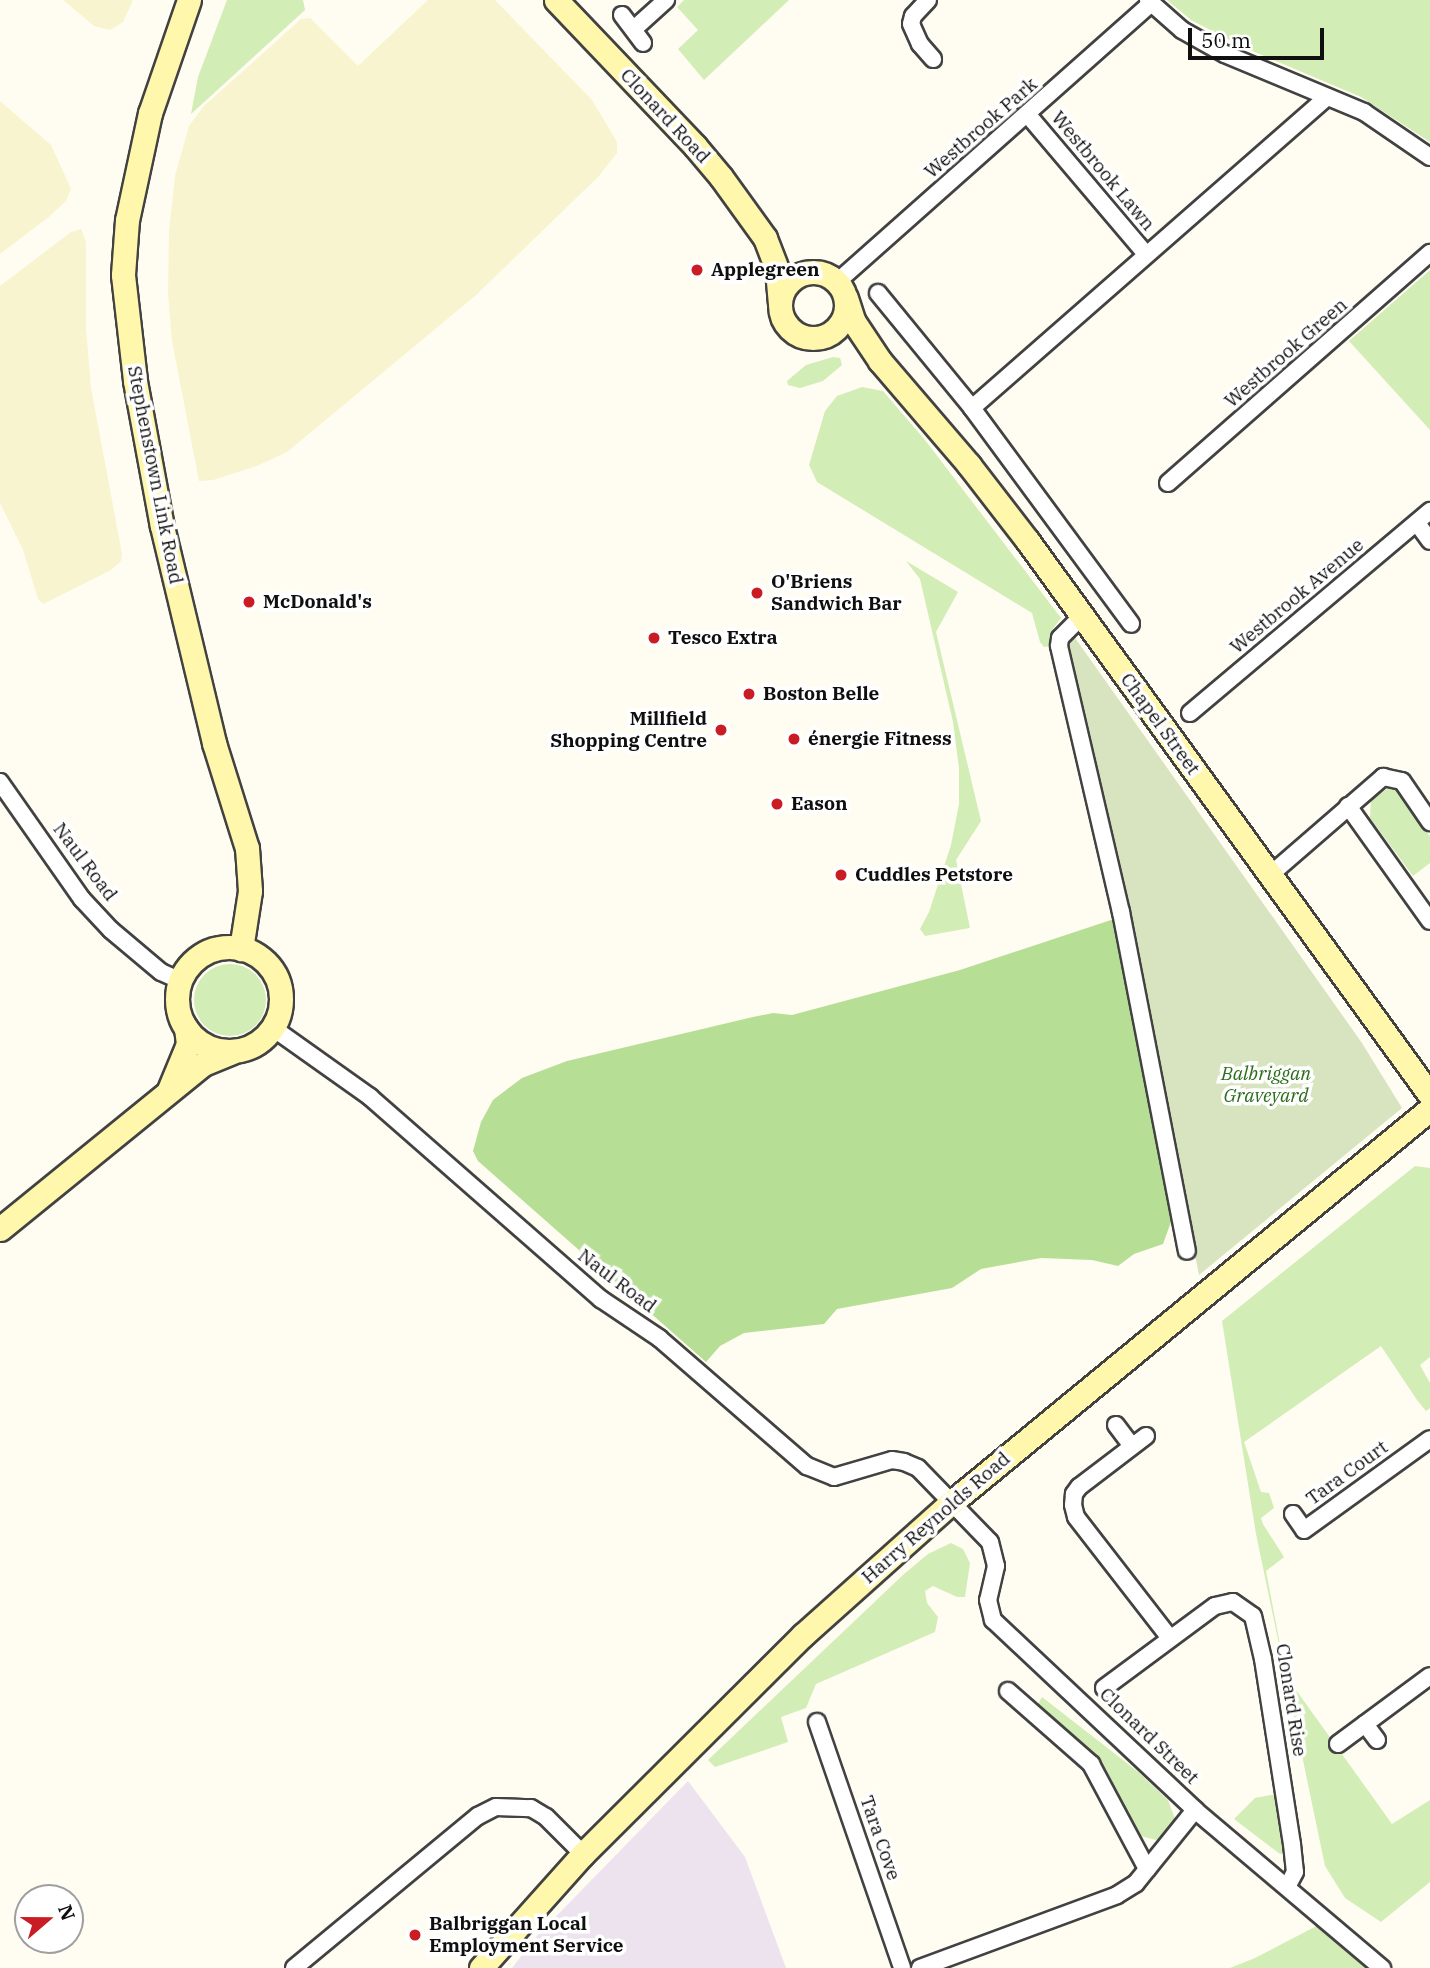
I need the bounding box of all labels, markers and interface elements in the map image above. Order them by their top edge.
scale bar [1192,14,1328,58]
text: 50 m [1201,26,1251,54]
street label: Clonard Road [615,64,715,168]
street label: Westbrook Park [920,73,1042,183]
street label: Westbrook Lawn [1046,107,1160,235]
place label: Applegreen [711,259,820,281]
marker: Applegreen [689,262,705,278]
street label: Westbrook Green [1220,294,1352,412]
street label: Stephenstown Link Road [123,364,187,586]
street label: Westbrook Avenue [1226,534,1368,658]
place label: O'Briens Sandwich Bar [771,571,902,615]
marker: O'Briens Sandwich Bar [749,585,765,601]
place label: McDonald's [263,591,372,613]
marker: McDonald's [241,594,257,610]
place label: Tesco Extra [668,627,778,649]
marker: Tesco Extra [646,630,662,646]
street label: Chapel Street [1115,669,1205,779]
place label: Boston Belle [763,683,879,705]
marker: Boston Belle [741,686,757,702]
place label: Millfield Shopping Centre [550,708,707,752]
marker: Millfield Shopping Centre [713,722,729,738]
place label: énergie Fitness [808,728,952,750]
marker: énergie Fitness [786,731,802,747]
place label: Eason [791,793,848,815]
marker: Eason [769,796,785,812]
street label: Naul Road [48,818,122,906]
place label: Cuddles Petstore [855,864,1013,886]
marker: Cuddles Petstore [833,867,849,883]
park label: Balbriggan Graveyard [1221,1063,1311,1107]
street label: Naul Road [573,1244,661,1318]
street label: Tara Court [1302,1436,1392,1510]
street label: Harry Reynolds Road [857,1447,1015,1589]
street label: Clonard Rise [1271,1642,1311,1758]
street label: Clonard Street [1095,1683,1203,1789]
street label: Tara Cove [855,1793,905,1883]
north arrow [14,1884,84,1954]
text: N [53,1901,81,1924]
place label: Balbriggan Local Employment Service [429,1913,624,1957]
marker: Balbriggan Local Employment Service [407,1927,423,1943]

